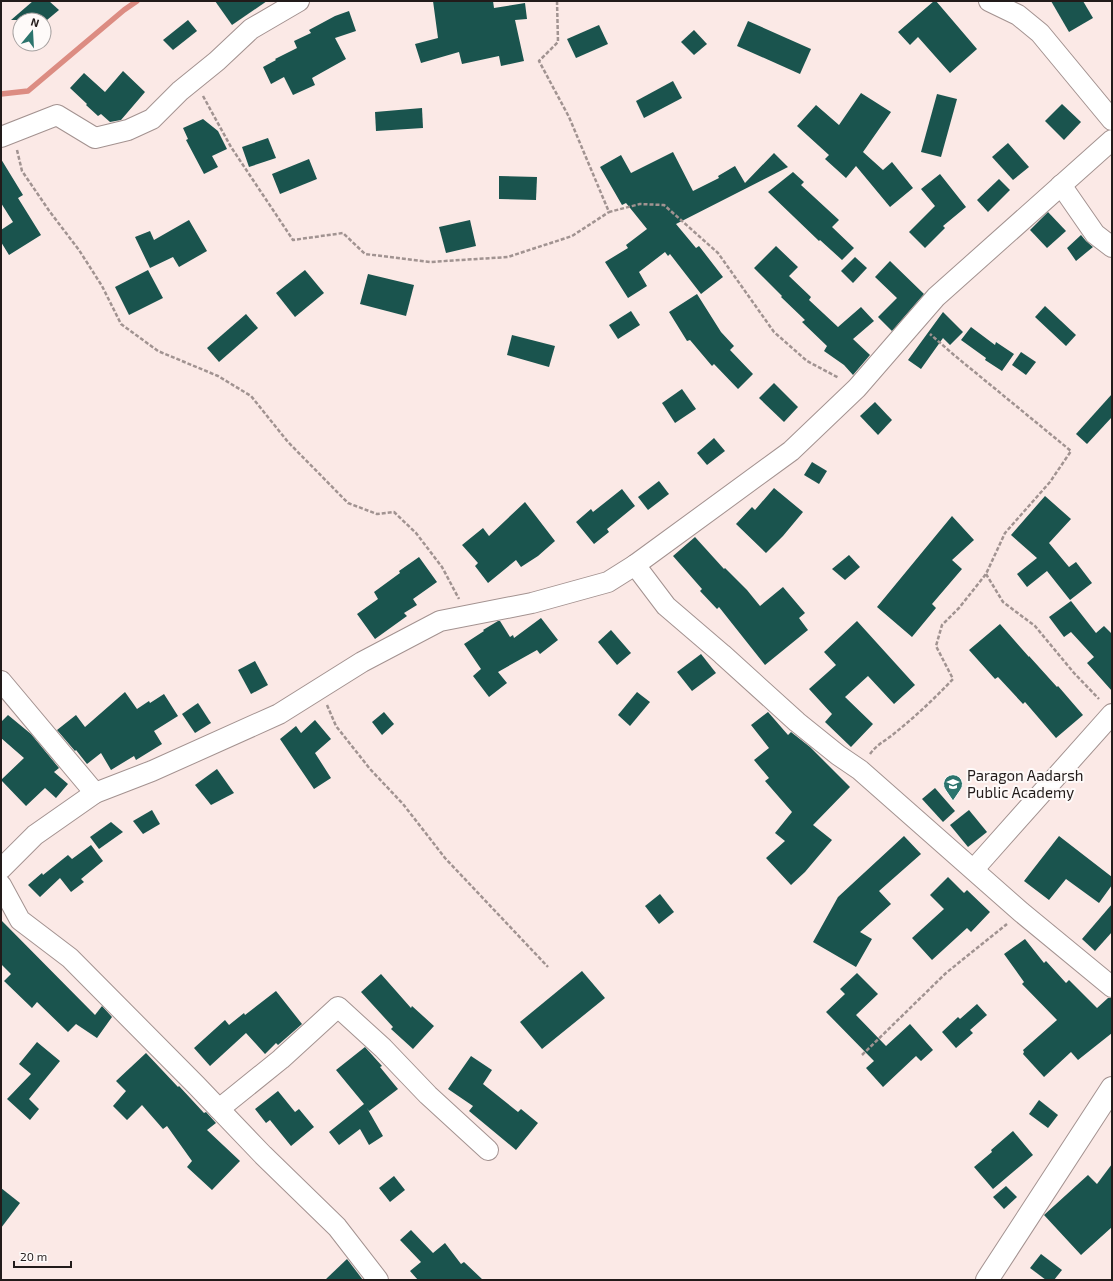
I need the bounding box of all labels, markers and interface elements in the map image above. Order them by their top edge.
north arrow [12,12,52,52]
text: N [29,15,41,29]
place label: Paragon Aadarsh Public Academy [967,766,1084,801]
school or university icon: Paragon Aadarsh Public Academy [942,773,964,801]
scale bar [14,1243,71,1269]
text: 20 m [20,1249,47,1263]

